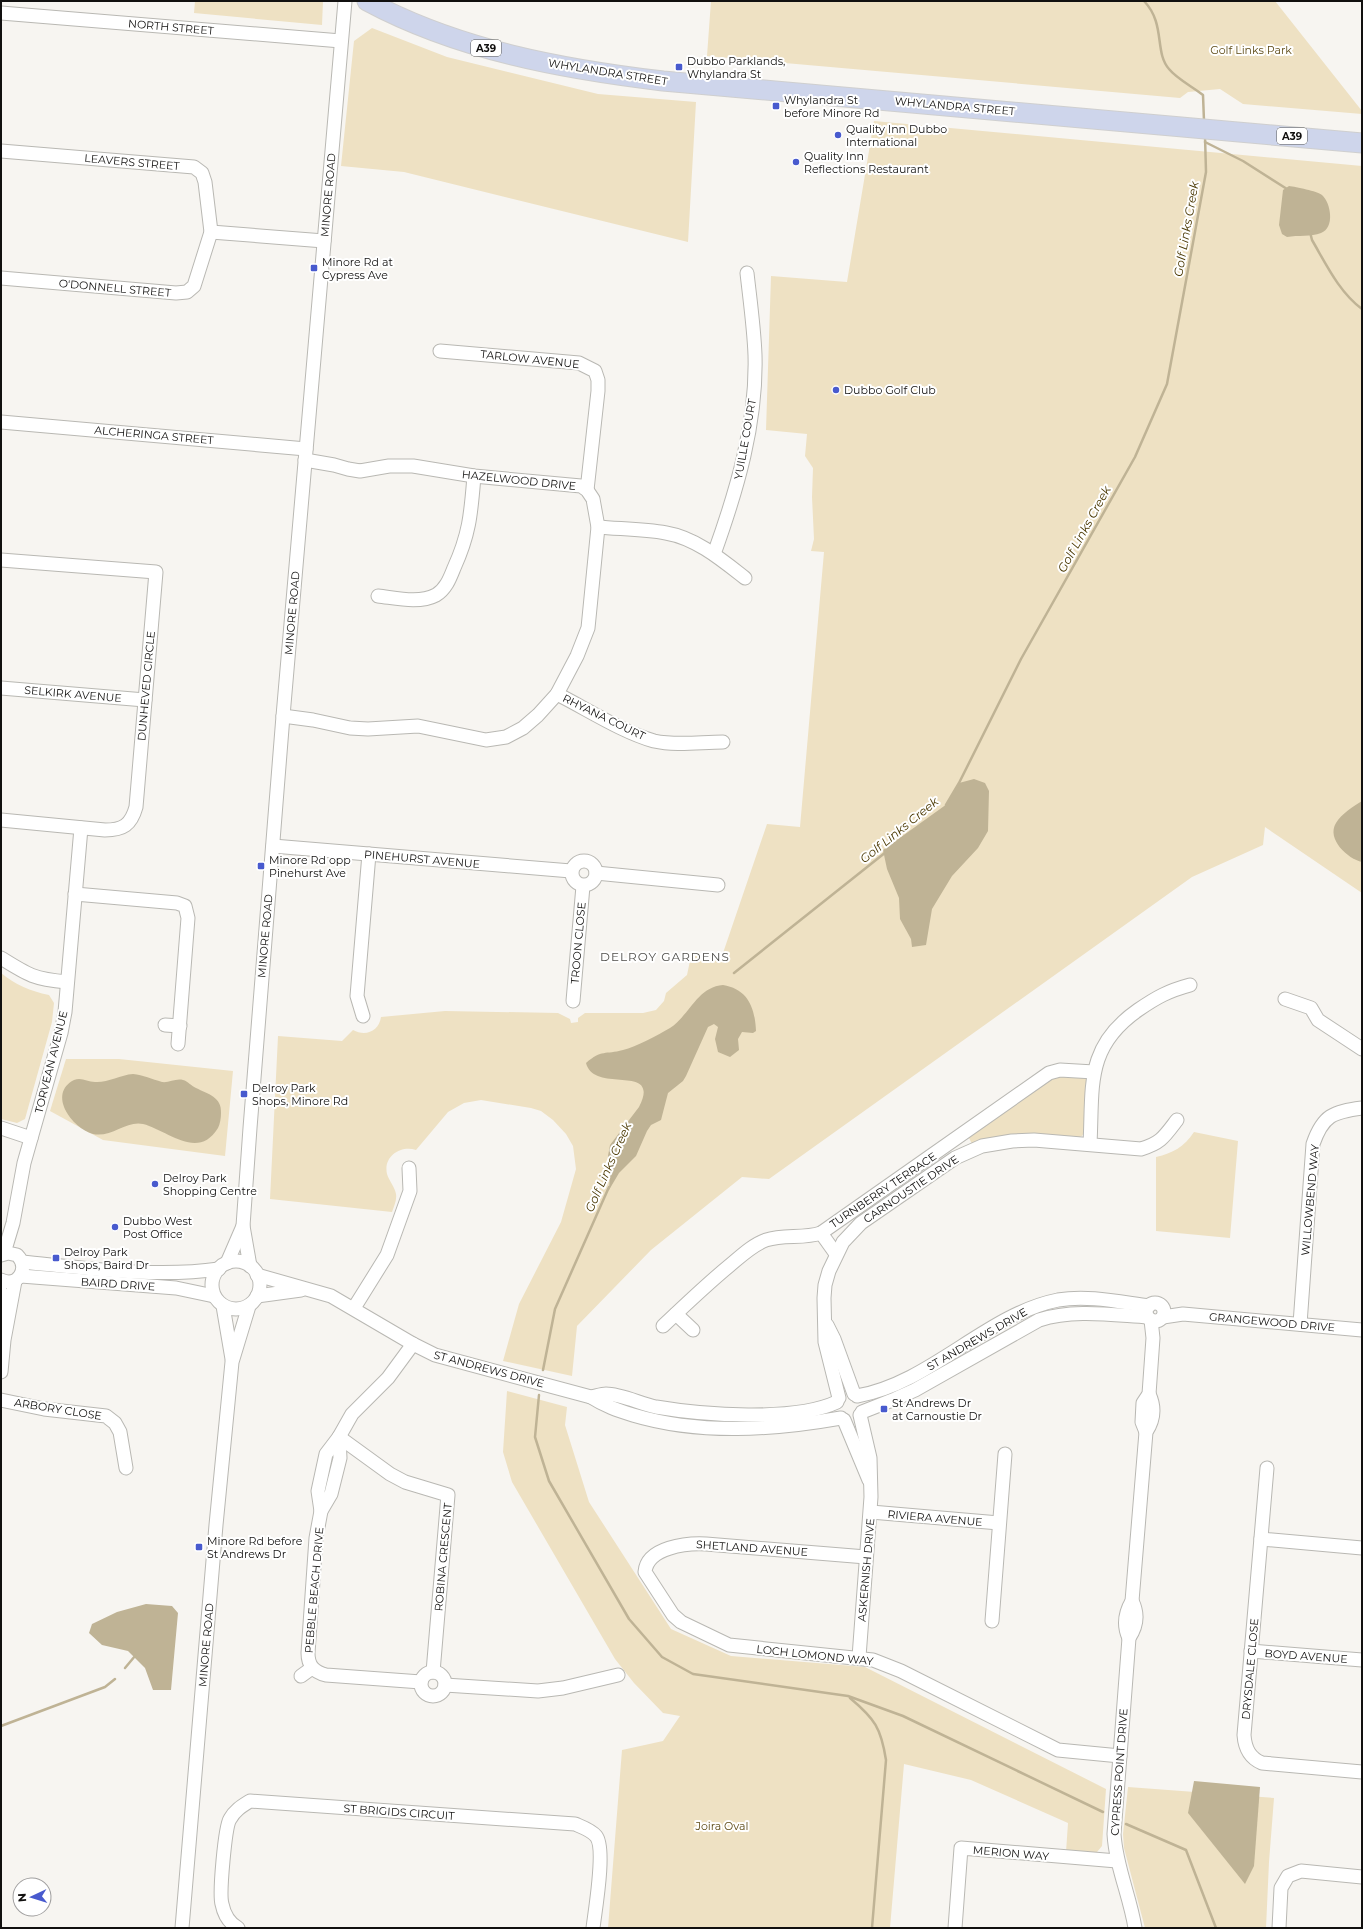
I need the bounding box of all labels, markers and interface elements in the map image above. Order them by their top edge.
street label: NORTH STREET [127,16,215,38]
road number: A39 [471,40,501,56]
park label: Golf Links Park [1210,43,1292,57]
place label: Dubbo Parklands, Whylandra St [687,54,785,81]
street label: WHYLANDRA STREET [547,56,669,88]
marker: Dubbo Parklands, Whylandra St [674,62,684,72]
place label: Whylandra St before Minore Rd [784,93,879,120]
street label: WHYLANDRA STREET [894,94,1016,118]
marker: Whylandra St before Minore Rd [771,101,781,111]
place label: Quality Inn Dubbo International [846,122,947,149]
road number: A39 [1277,128,1307,144]
marker: Quality Inn Dubbo International [833,130,843,140]
place label: Quality Inn Reflections Restaurant [804,149,929,176]
street label: LEAVERS STREET [84,151,181,173]
street label: MINORE ROAD [317,152,339,238]
marker: Quality Inn Reflections Restaurant [791,157,801,167]
water label: Golf Links Creek [1170,179,1202,278]
place label: Minore Rd at Cypress Ave [322,255,393,282]
marker: Minore Rd at Cypress Ave [309,263,319,273]
street label: O'DONNELL STREET [58,276,172,300]
street label: TARLOW AVENUE [480,347,580,371]
place label: Dubbo Golf Club [844,383,936,397]
marker: Dubbo Golf Club [831,385,841,395]
street label: YUILLE COURT [731,397,759,480]
street label: ALCHERINGA STREET [94,423,215,447]
street label: HAZELWOOD DRIVE [461,467,577,493]
water label: Golf Links Creek [1054,482,1114,575]
street label: MINORE ROAD [281,570,303,656]
street label: DUNHEVED CIRCLE [134,630,158,742]
street label: SELKIRK AVENUE [24,683,122,705]
street label: RHYANA COURT [560,691,648,743]
water label: Golf Links Creek [857,793,942,866]
street label: PINEHURST AVENUE [363,847,481,871]
place label: Minore Rd opp Pinehurst Ave [269,853,351,880]
marker: Minore Rd opp Pinehurst Ave [256,861,266,871]
street label: MINORE ROAD [254,893,276,979]
street label: TROON CLOSE [567,902,589,984]
district label: DELROY GARDENS [600,949,730,964]
street label: TORVEAN AVENUE [31,1009,71,1115]
place label: Delroy Park Shops, Minore Rd [252,1081,348,1108]
marker: Delroy Park Shops, Minore Rd [239,1089,249,1099]
water label: Golf Links Creek [582,1119,635,1214]
street label: WILLOWBEND WAY [1298,1144,1322,1256]
street label: TURNBERRY TERRACE [827,1149,939,1231]
street label: CARNOUSTIE DRIVE [861,1152,961,1226]
place label: Delroy Park Shopping Centre [163,1171,257,1198]
marker: Delroy Park Shopping Centre [150,1179,160,1189]
place label: Dubbo West Post Office [123,1214,193,1241]
marker: Dubbo West Post Office [110,1222,120,1232]
place label: Delroy Park Shops, Baird Dr [64,1245,149,1272]
marker: Delroy Park Shops, Baird Dr [51,1253,61,1263]
street label: BAIRD DRIVE [80,1274,156,1294]
street label: ST ANDREWS DRIVE [924,1305,1030,1373]
street label: GRANGEWOOD DRIVE [1208,1310,1336,1334]
street label: ST ANDREWS DRIVE [432,1348,546,1390]
street label: ARBORY CLOSE [13,1395,103,1423]
place label: St Andrews Dr at Carnoustie Dr [892,1396,982,1423]
marker: St Andrews Dr at Carnoustie Dr [879,1404,889,1414]
street label: ROBINA CRESCENT [431,1502,455,1612]
street label: RIVIERA AVENUE [887,1507,983,1529]
street label: ASKERNISH DRIVE [855,1518,877,1622]
street label: PEBBLE BEACH DRIVE [302,1526,326,1654]
place label: Minore Rd before St Andrews Dr [207,1534,303,1561]
street label: SHETLAND AVENUE [696,1537,808,1559]
marker: Minore Rd before St Andrews Dr [194,1542,204,1552]
street label: MINORE ROAD [195,1602,217,1688]
street label: DRYSDALE CLOSE [1239,1618,1261,1720]
street label: LOCH LOMOND WAY [756,1642,874,1668]
street label: BOYD AVENUE [1264,1646,1348,1666]
street label: CYPRESS POINT DRIVE [1108,1708,1130,1836]
street label: ST BRIGIDS CIRCUIT [343,1801,456,1823]
park label: Joira Oval [694,1819,749,1833]
street label: MERION WAY [972,1843,1050,1863]
north arrow [12,1877,52,1917]
text: N [15,1893,29,1903]

